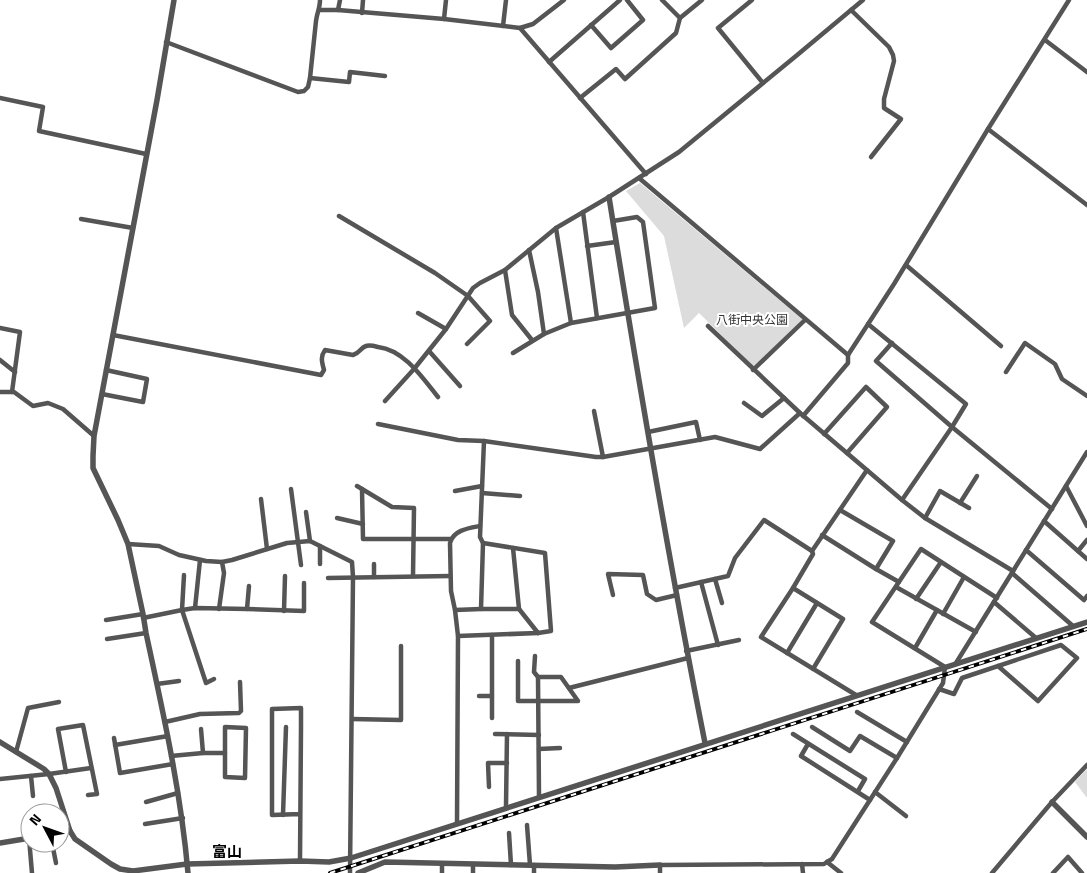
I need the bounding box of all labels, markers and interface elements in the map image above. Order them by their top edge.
park label: 八街中央公園 [716,310,788,329]
north arrow [20,803,70,853]
text: N [24,809,46,830]
district label: 富山 [212,840,242,863]

